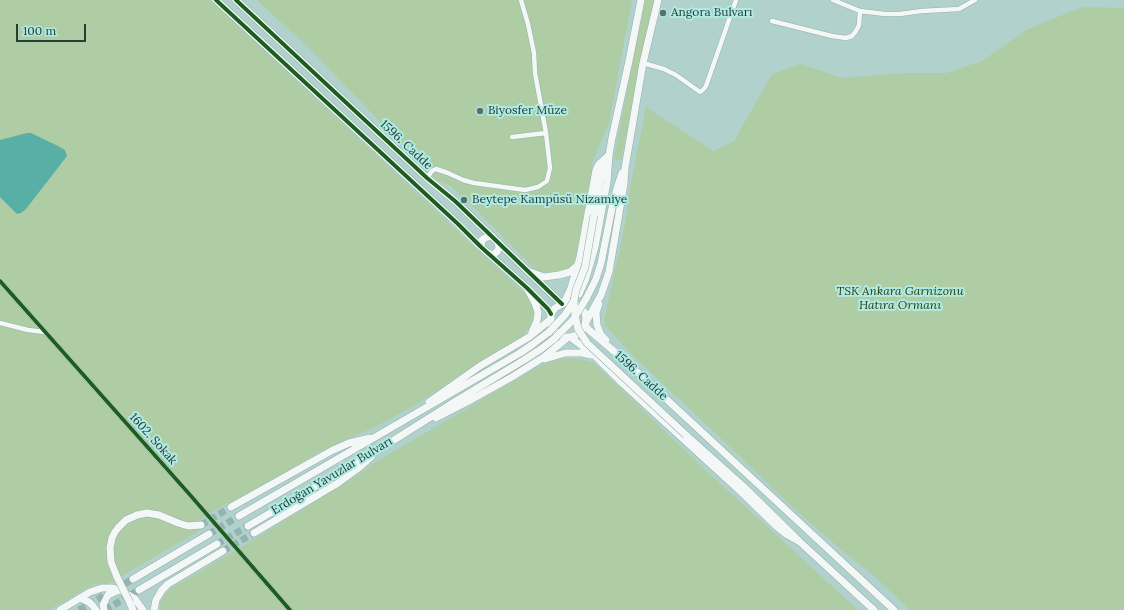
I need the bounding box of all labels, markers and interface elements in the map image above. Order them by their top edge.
place label: Angora Bulvarı [671,6,752,20]
marker: Angora Bulvarı [658,8,668,18]
scale bar [18,16,88,42]
text: 100 m [23,23,56,38]
place label: Biyosfer Müze [488,104,567,118]
marker: Biyosfer Müze [475,106,485,116]
street label: 1596. Cadde [377,117,435,173]
place label: Beytepe Kampüsü Nizamiye [472,193,627,207]
marker: Beytepe Kampüsü Nizamiye [459,195,469,205]
park label: TSK Ankara Garnizonu Hatıra Ormanı [837,285,963,313]
street label: 1596. Cadde [612,348,670,404]
street label: 1602. Sokak [126,410,180,468]
street label: Erdoğan Yavuzlar Bulvarı [269,434,395,518]

